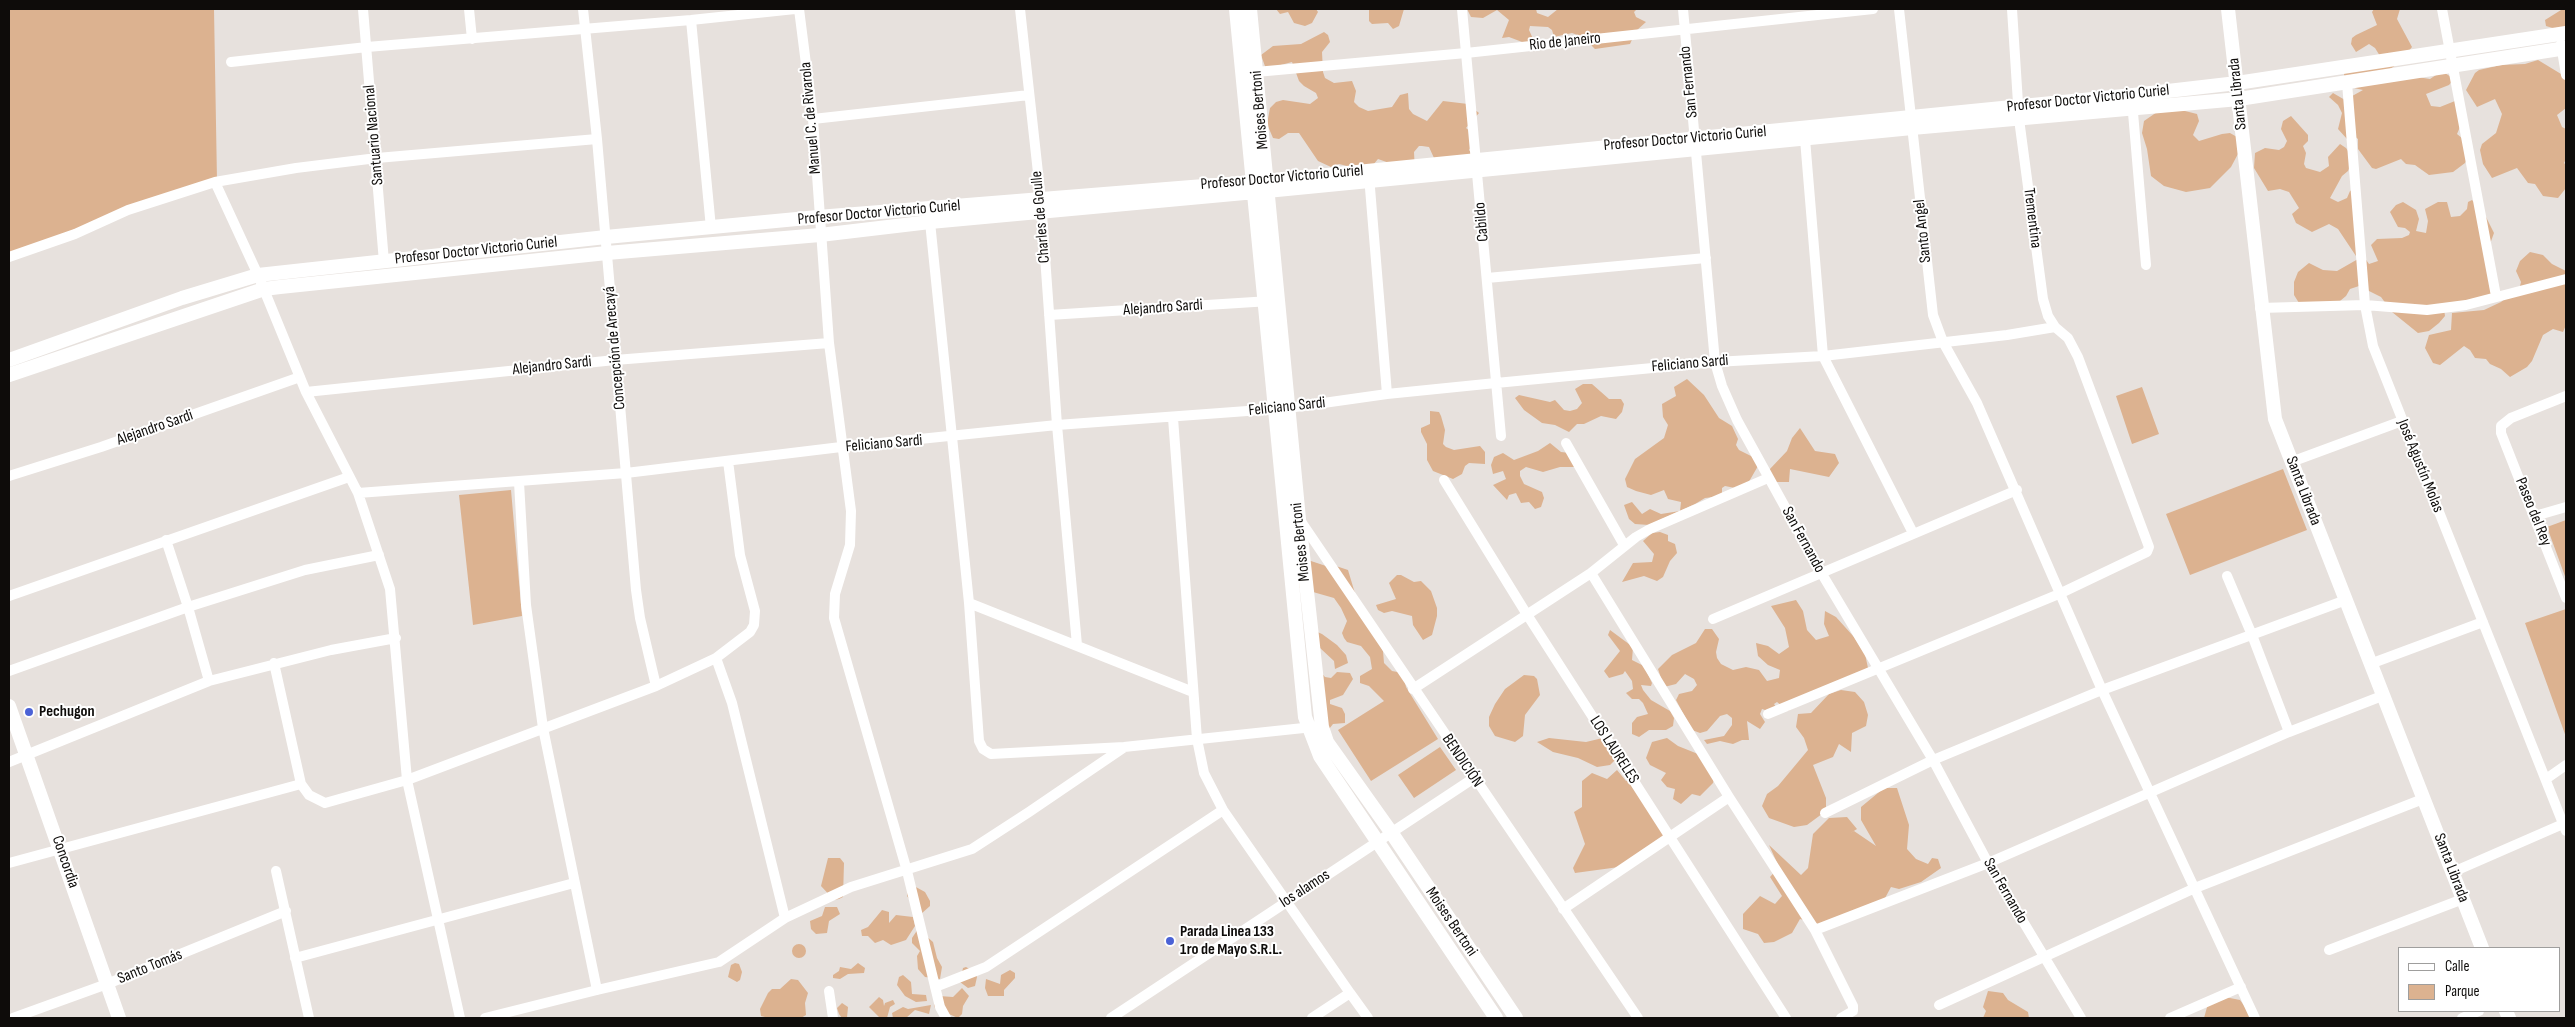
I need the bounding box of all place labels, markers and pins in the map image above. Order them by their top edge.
place label: Pechugon [39,702,95,722]
marker: Pechugon [23,706,35,718]
place label: Parada Linea 133 1ro de Mayo S.R.L. [1180,922,1282,960]
marker: Parada Linea 133 1ro de Mayo S.R.L. [1164,935,1176,947]

